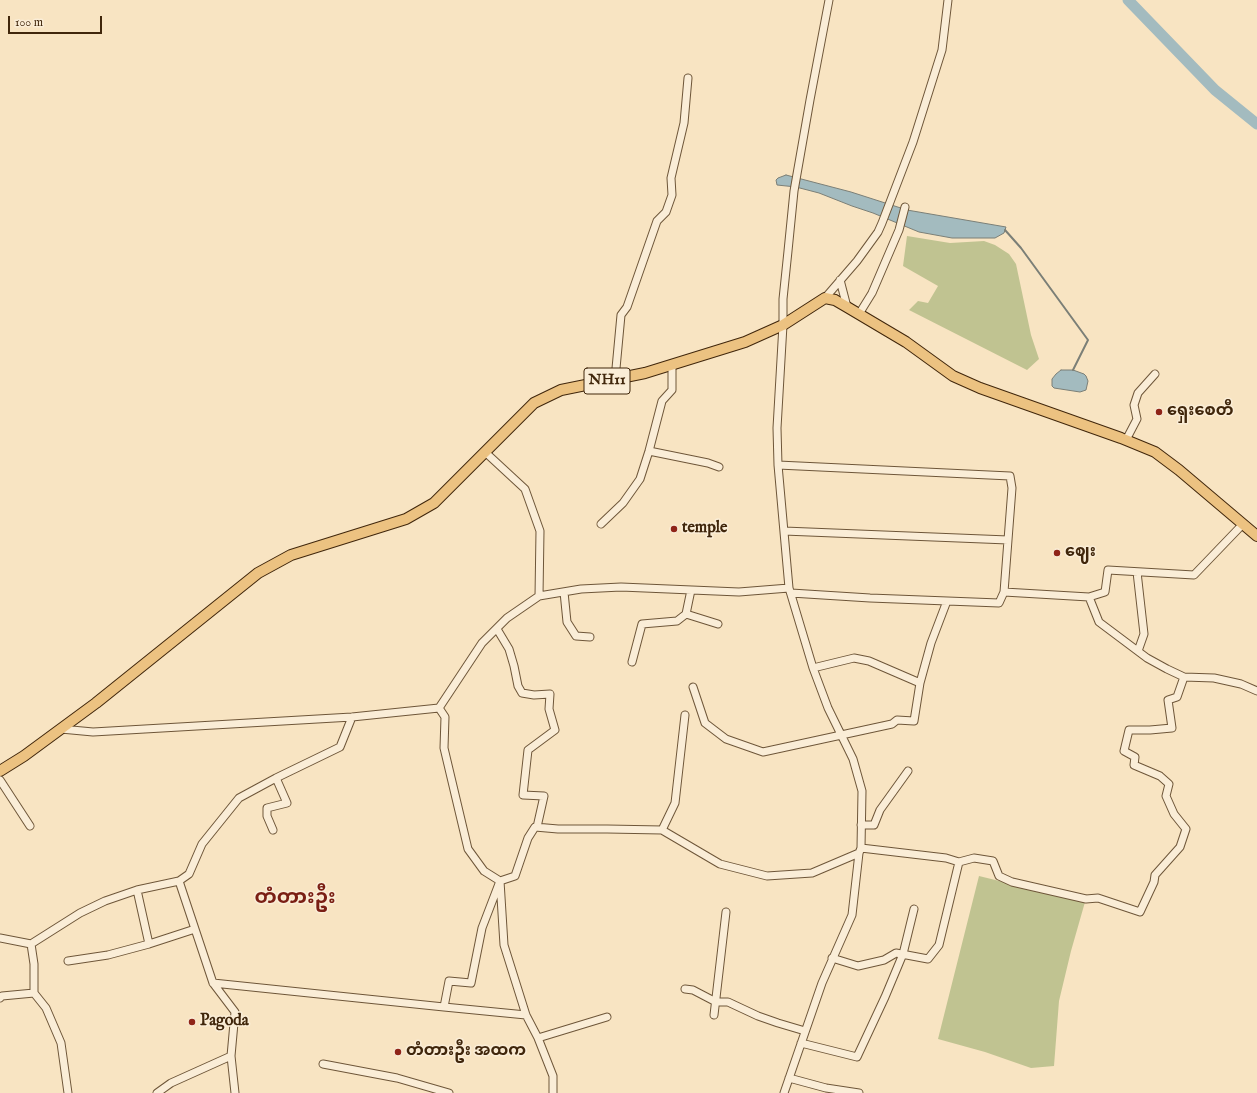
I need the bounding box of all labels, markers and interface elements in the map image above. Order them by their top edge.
scale bar [10,8,104,34]
text: 100 m [15,15,43,30]
road number: NH11 [584,368,630,394]
place label: ရှေးစေတီ [1167,402,1233,422]
marker: ရှေးစေတီ [1154,407,1164,417]
place label: temple [682,519,727,539]
marker: temple [669,524,679,534]
place label: ဈေး [1065,543,1096,563]
marker: ဈေး [1052,548,1062,558]
district label: တံတားဦး [254,887,336,911]
place label: Pagoda [200,1012,249,1032]
marker: Pagoda [187,1017,197,1027]
place label: တံတားဦး အထက [406,1042,526,1062]
marker: တံတားဦး အထက [393,1047,403,1057]

